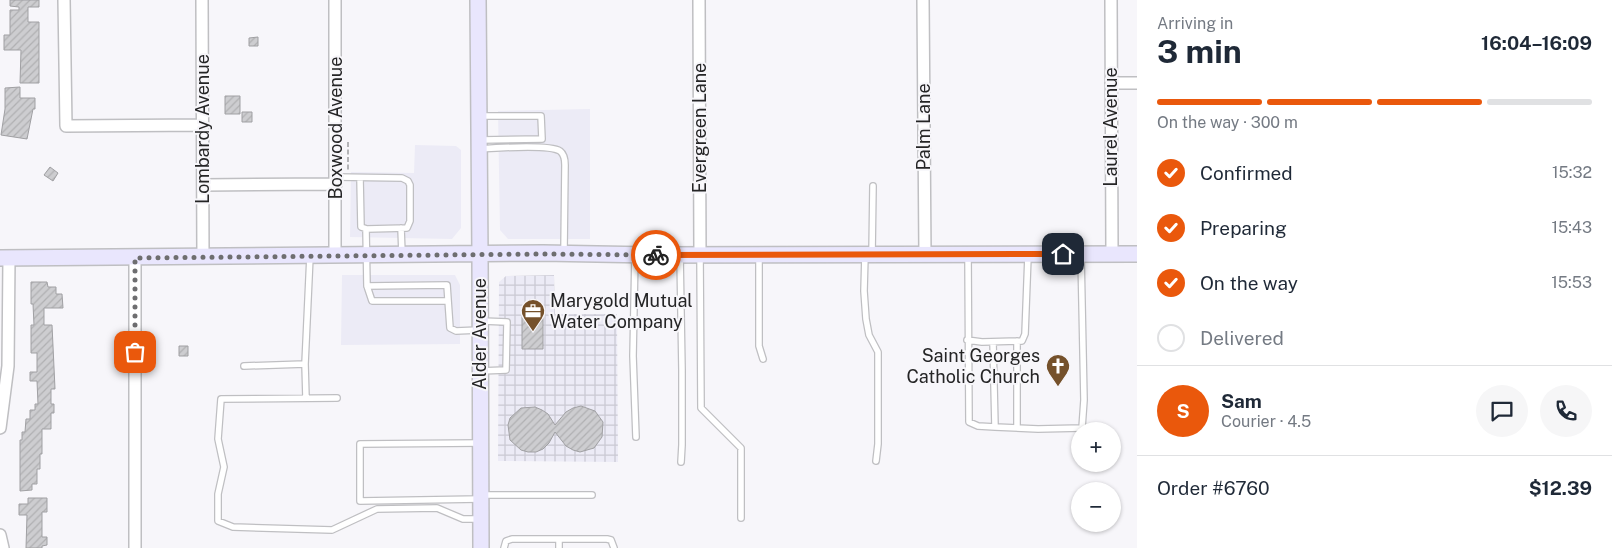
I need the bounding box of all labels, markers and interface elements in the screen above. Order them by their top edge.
text: Arriving in [1157,14,1233,33]
text: 16:04–16:09 [1481,32,1592,54]
text: 3 min [1157,33,1242,70]
street label: Lombardy Avenue [192,54,213,204]
street label: Boxwood Avenue [325,57,346,200]
street label: Evergreen Lane [689,63,710,193]
street label: Laurel Avenue [1100,67,1121,187]
street label: Palm Lane [913,83,934,171]
text: On the way · 300 m [1157,113,1298,132]
icon: check [1157,159,1185,187]
text: Confirmed [1200,162,1293,184]
text: 15:32 [1552,163,1592,182]
icon: check [1157,214,1185,242]
text: Preparing [1200,217,1287,239]
text: 15:43 [1552,218,1592,237]
courier [631,230,681,280]
pin [1042,233,1084,275]
icon: home [1049,240,1077,268]
icon: bike [642,241,670,269]
icon: check [1157,269,1185,297]
text: On the way [1200,272,1298,294]
text: 15:53 [1551,273,1592,292]
street label: Alder Avenue [469,278,490,390]
place label: Marygold Mutual Water Company [550,290,693,332]
office icon: Marygold Mutual Water Company [520,298,546,332]
text: Delivered [1200,327,1284,349]
pin [114,331,156,373]
icon: bag [121,338,149,366]
place label: Saint Georges Catholic Church [906,345,1040,387]
church icon: Saint Georges Catholic Church [1045,353,1071,387]
button: chat [1476,385,1528,437]
button: phone [1540,385,1592,437]
text: Sam [1221,390,1262,412]
text: S [1176,400,1190,422]
text: Courier · 4.5 [1221,412,1311,431]
map controls [1071,422,1121,532]
button: + [1071,422,1121,472]
text: Order #6760 [1157,477,1270,499]
text: $12.39 [1529,477,1592,499]
button: − [1071,482,1121,532]

